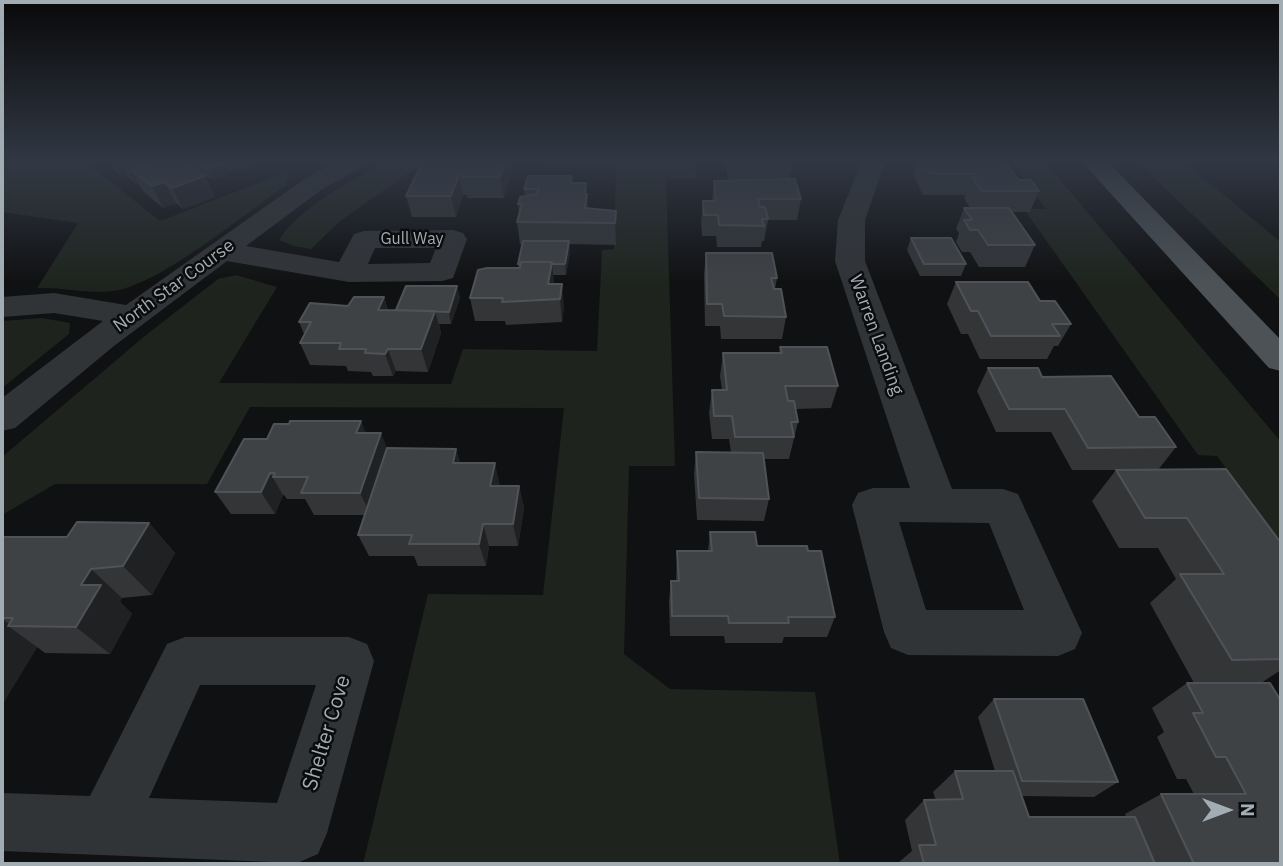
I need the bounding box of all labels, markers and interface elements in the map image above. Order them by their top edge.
street label: Gull Way [380,229,444,249]
street label: North Star Course [109,235,239,337]
street label: Warren Landing [844,272,908,398]
street label: Shelter Cove [298,672,356,794]
north arrow [1192,775,1262,845]
text: N [1236,803,1260,817]

